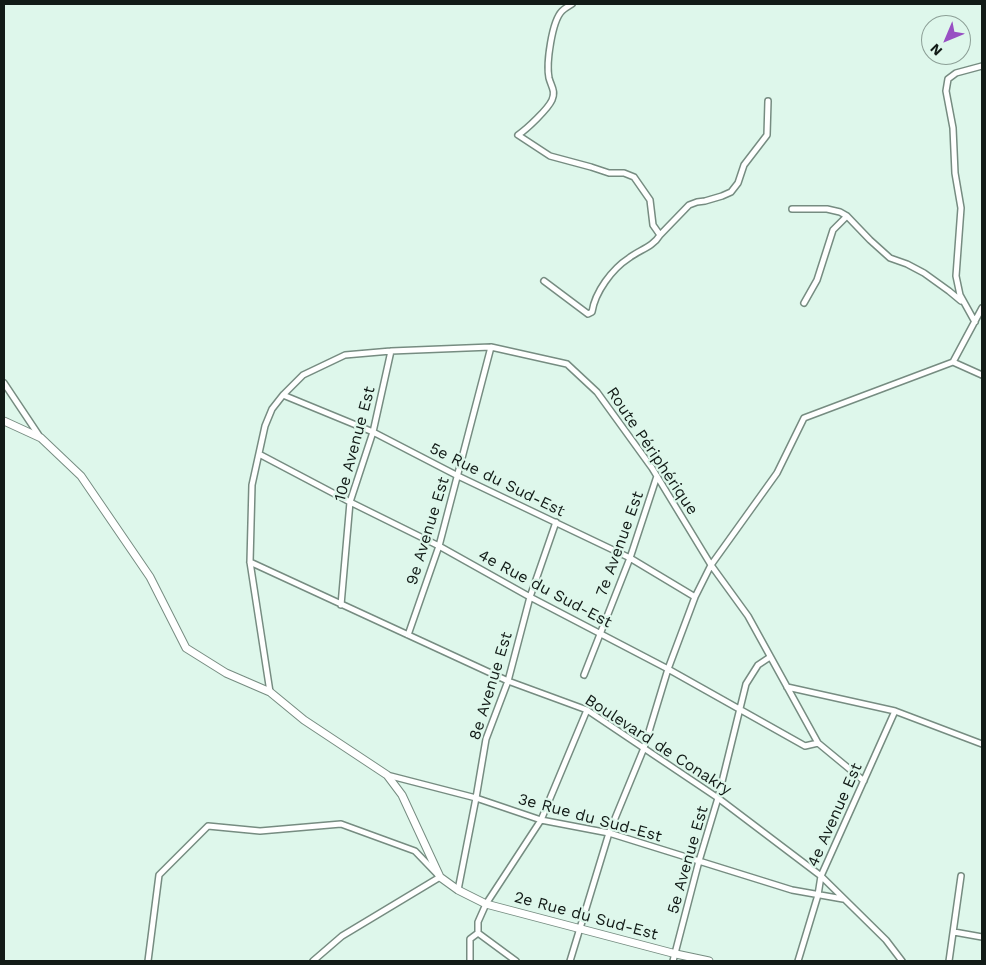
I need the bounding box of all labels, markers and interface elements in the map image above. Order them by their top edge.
north arrow [921,15,971,65]
text: N [927,41,945,59]
street label: Route Périphérique [602,383,702,519]
street label: 10e Avenue Est [330,384,380,504]
street label: 5e Rue du Sud-Est [426,439,568,521]
street label: 9e Avenue Est [402,475,454,587]
street label: 7e Avenue Est [592,489,648,599]
street label: 4e Rue du Sud-Est [475,546,615,632]
street label: 8e Avenue Est [465,630,517,742]
street label: Boulevard de Conakry [581,690,735,800]
street label: 4e Avenue Est [803,760,867,870]
street label: 3e Rue du Sud-Est [516,790,664,846]
street label: 5e Avenue Est [663,804,713,916]
street label: 2e Rue du Sud-Est [512,888,660,944]

